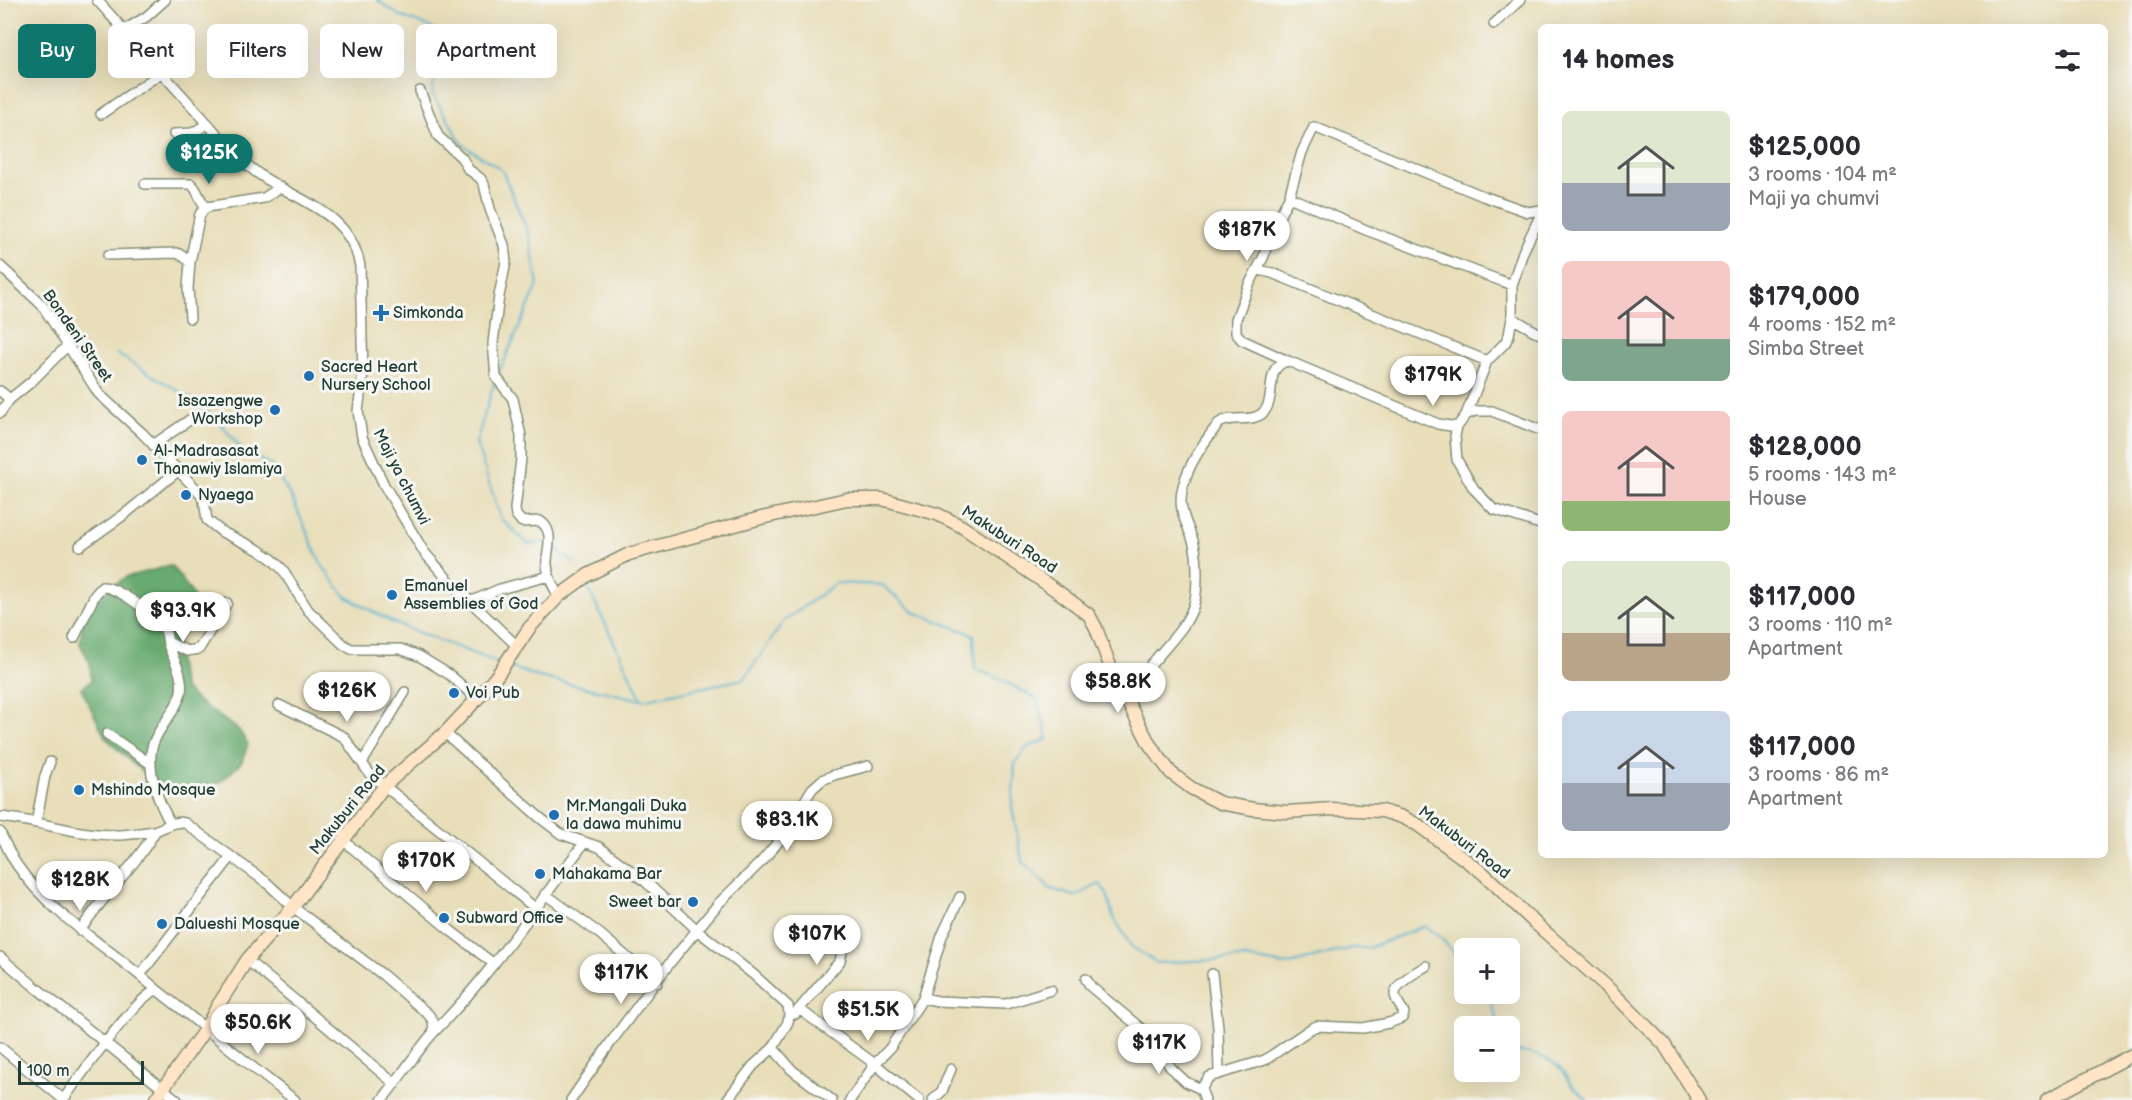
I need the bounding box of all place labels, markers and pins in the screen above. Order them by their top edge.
pin: $125K [167,134,251,185]
pin: $187K [1205,211,1289,262]
place label: Simkonda [393,304,464,323]
marker: Simkonda [374,306,388,320]
pin: $179K [1391,356,1475,407]
place label: Sacred Heart Nursery School [321,358,431,395]
marker: Sacred Heart Nursery School [302,369,316,383]
place label: Issazengwe Workshop [178,392,264,429]
marker: Issazengwe Workshop [268,403,282,417]
place label: Al-Madrasasat Thanawiy Islamiya [154,442,282,479]
marker: Al-Madrasasat Thanawiy Islamiya [135,453,149,467]
place label: Nyaega [198,486,254,505]
marker: Nyaega [179,488,193,502]
place label: Emanuel Assemblies of God [404,577,538,614]
marker: Emanuel Assemblies of God [385,588,399,602]
pin: $93.9K [134,592,232,643]
pin: $58.8K [1069,663,1167,714]
pin: $126K [305,672,389,723]
place label: Voi Pub [466,684,520,703]
marker: Voi Pub [447,686,461,700]
place label: Mshindo Mosque [91,781,216,800]
marker: Mshindo Mosque [72,783,86,797]
place label: Mr.Mangali Duka la dawa muhimu [566,797,687,834]
pin: $83.1K [738,801,836,852]
marker: Mr.Mangali Duka la dawa muhimu [547,808,561,822]
pin: $170K [384,842,468,893]
pin: $128K [38,861,122,912]
place label: Mahakama Bar [552,865,662,884]
marker: Mahakama Bar [533,867,547,881]
place label: Sweet bar [609,893,681,912]
marker: Sweet bar [686,895,700,909]
place label: Subward Office [456,909,564,928]
marker: Subward Office [437,911,451,925]
place label: Dalueshi Mosque [174,915,300,934]
pin: $107K [775,915,859,966]
marker: Dalueshi Mosque [155,917,169,931]
pin: $117K [579,954,663,1005]
pin: $51.5K [819,991,917,1042]
pin: $50.6K [209,1004,307,1055]
pin: $117K [1117,1024,1201,1075]

